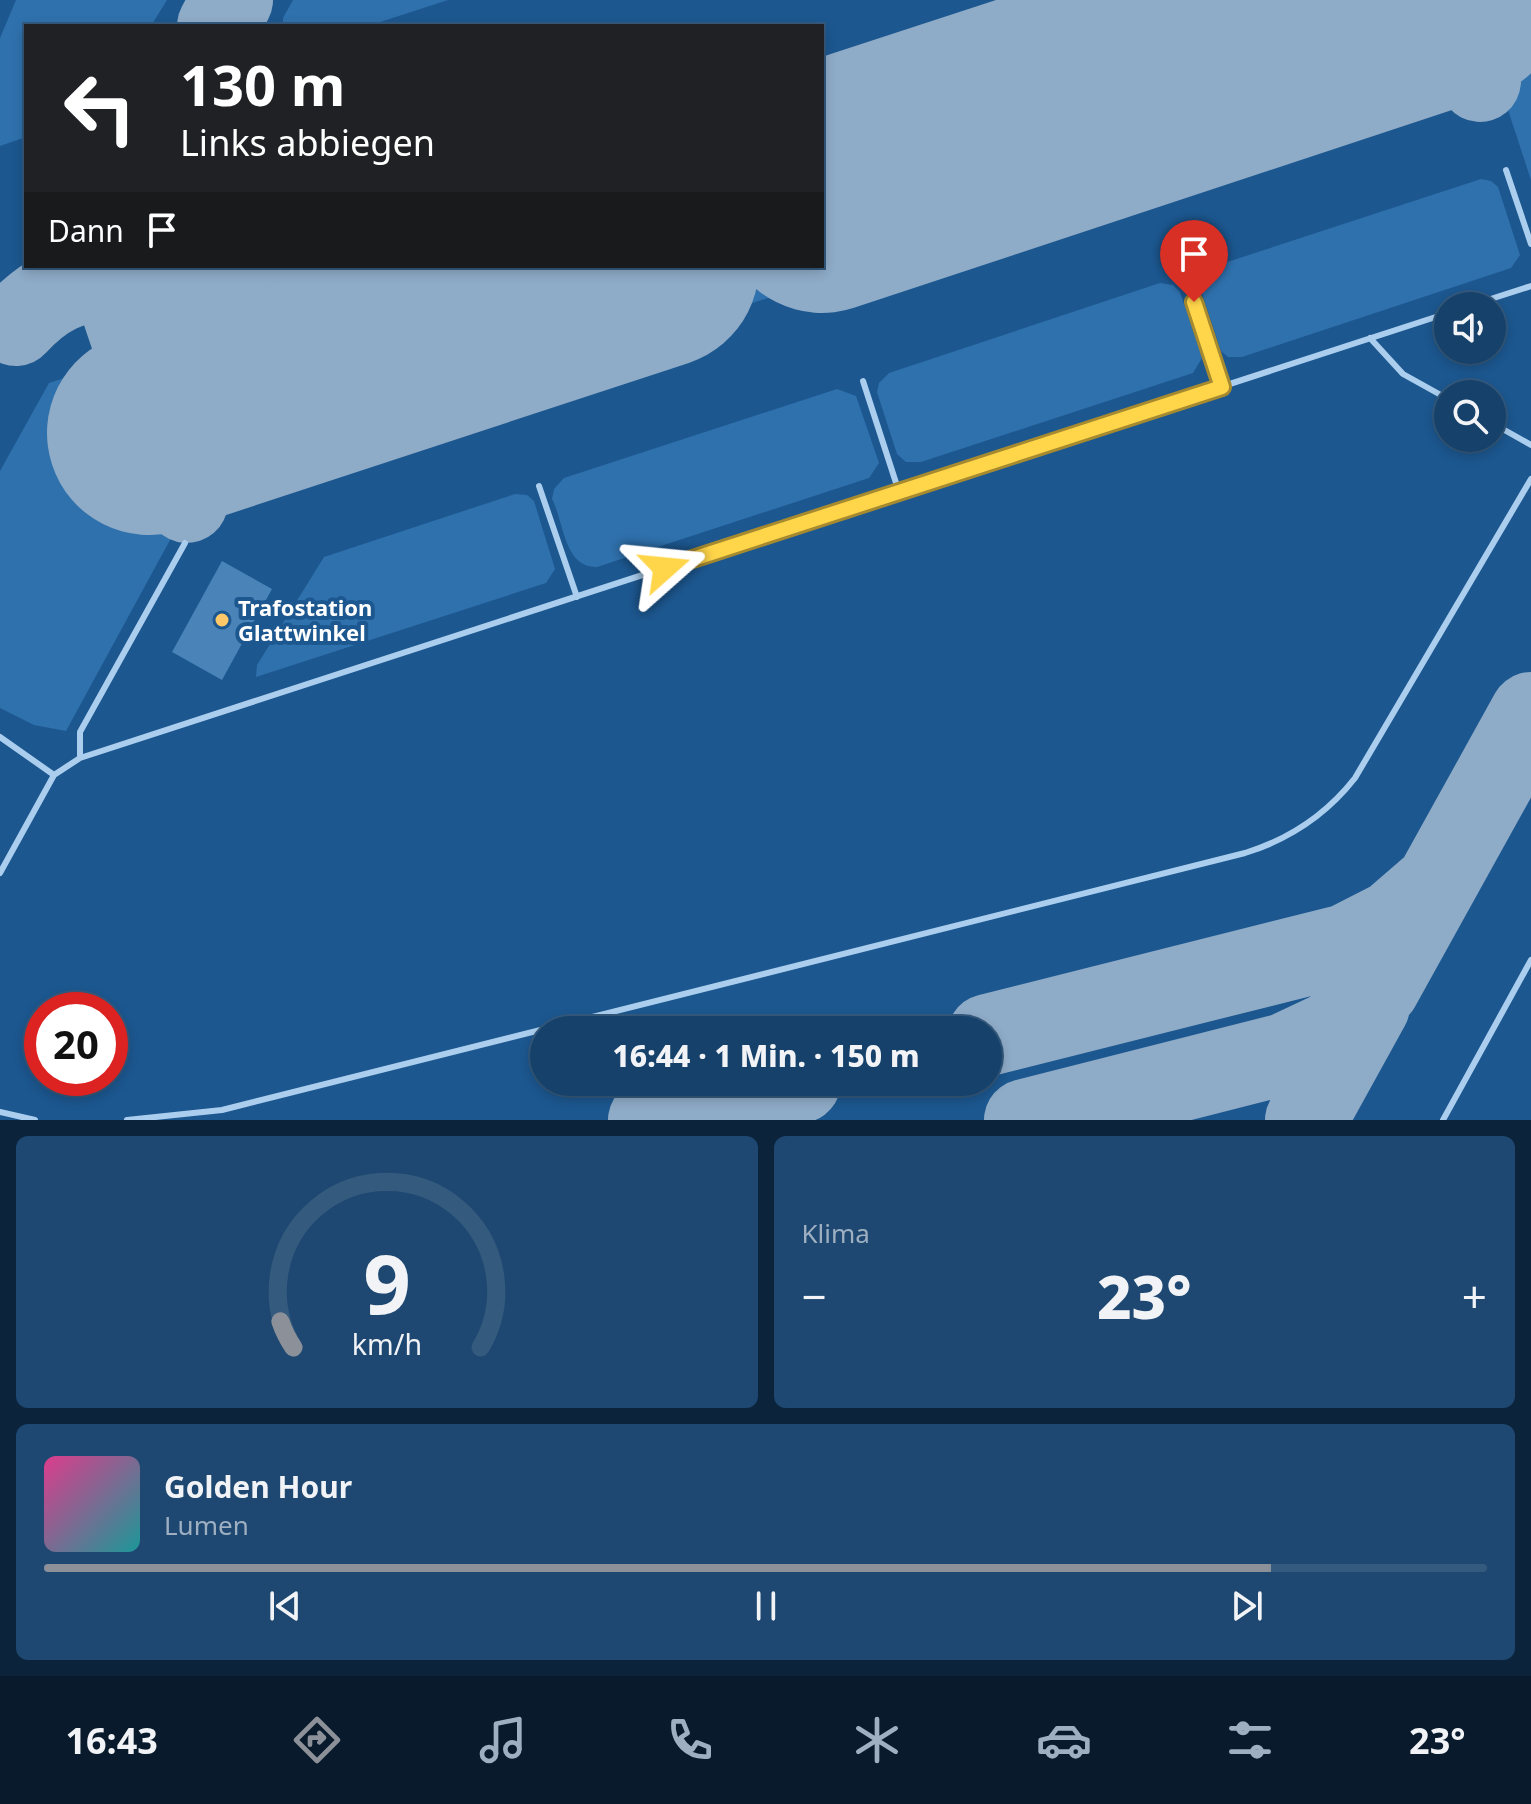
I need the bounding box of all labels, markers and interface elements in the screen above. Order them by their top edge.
text: 130 m [180,46,345,122]
icon: left [48,56,152,160]
text: Links abbiegen [180,118,435,167]
icon: arrive [140,208,184,252]
text: Dann [48,210,124,251]
pin [1160,220,1228,302]
icon: arrive [1172,232,1216,276]
map controls [1434,292,1506,452]
button: sound [1434,292,1506,364]
button: search [1434,380,1506,452]
position arrow [623,526,707,610]
place label: Trafostation Glattwinkel [238,592,372,647]
marker: Trafostation Glattwinkel [213,611,231,629]
speed limit sign: 20 [24,992,128,1096]
text: 16:44 · 1 Min. · 150 m [612,1035,920,1076]
text: Klima [802,1215,870,1251]
text: 9 [363,1225,411,1338]
text: 23° [1097,1255,1192,1337]
text: − [802,1266,827,1326]
text: + [1462,1266,1487,1326]
text: km/h [352,1324,422,1363]
text: Golden Hour [164,1466,352,1507]
text: Lumen [164,1507,249,1543]
icon: previous [263,1584,307,1628]
icon: pause [744,1584,788,1628]
icon: next [1225,1584,1269,1628]
icon: directions [289,1712,345,1768]
icon: music [475,1712,531,1768]
icon: phone [662,1712,718,1768]
icon: climate [849,1712,905,1768]
icon: car [1036,1712,1092,1768]
icon: filters [1222,1712,1278,1768]
text: 16:43 [65,1716,158,1765]
text: 23° [1409,1716,1466,1765]

